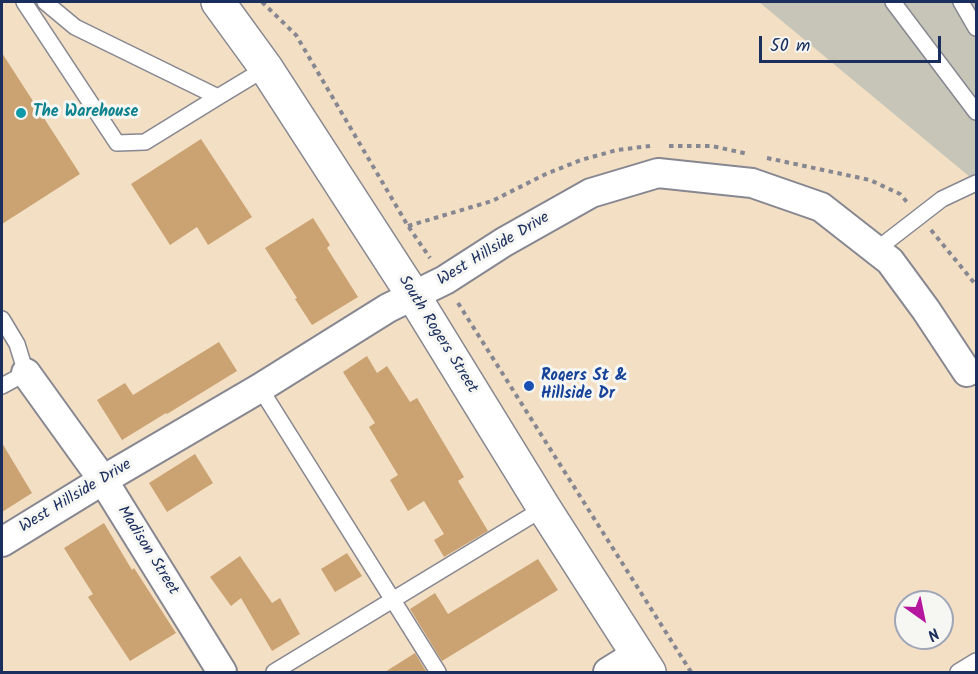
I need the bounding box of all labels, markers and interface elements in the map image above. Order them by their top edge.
scale bar [762,24,944,62]
text: 50 m [770,32,810,61]
place label: The Warehouse [33,103,138,123]
marker: The Warehouse [14,106,28,120]
street label: West Hillside Drive [435,209,553,291]
street label: South Rogers Street [393,273,481,397]
place label: Rogers St & Hillside Dr [541,367,628,405]
marker: Rogers St & Hillside Dr [522,379,536,393]
street label: West Hillside Drive [17,456,135,538]
street label: Madison Street [112,503,182,599]
north arrow [894,590,954,650]
text: N [922,621,944,647]

